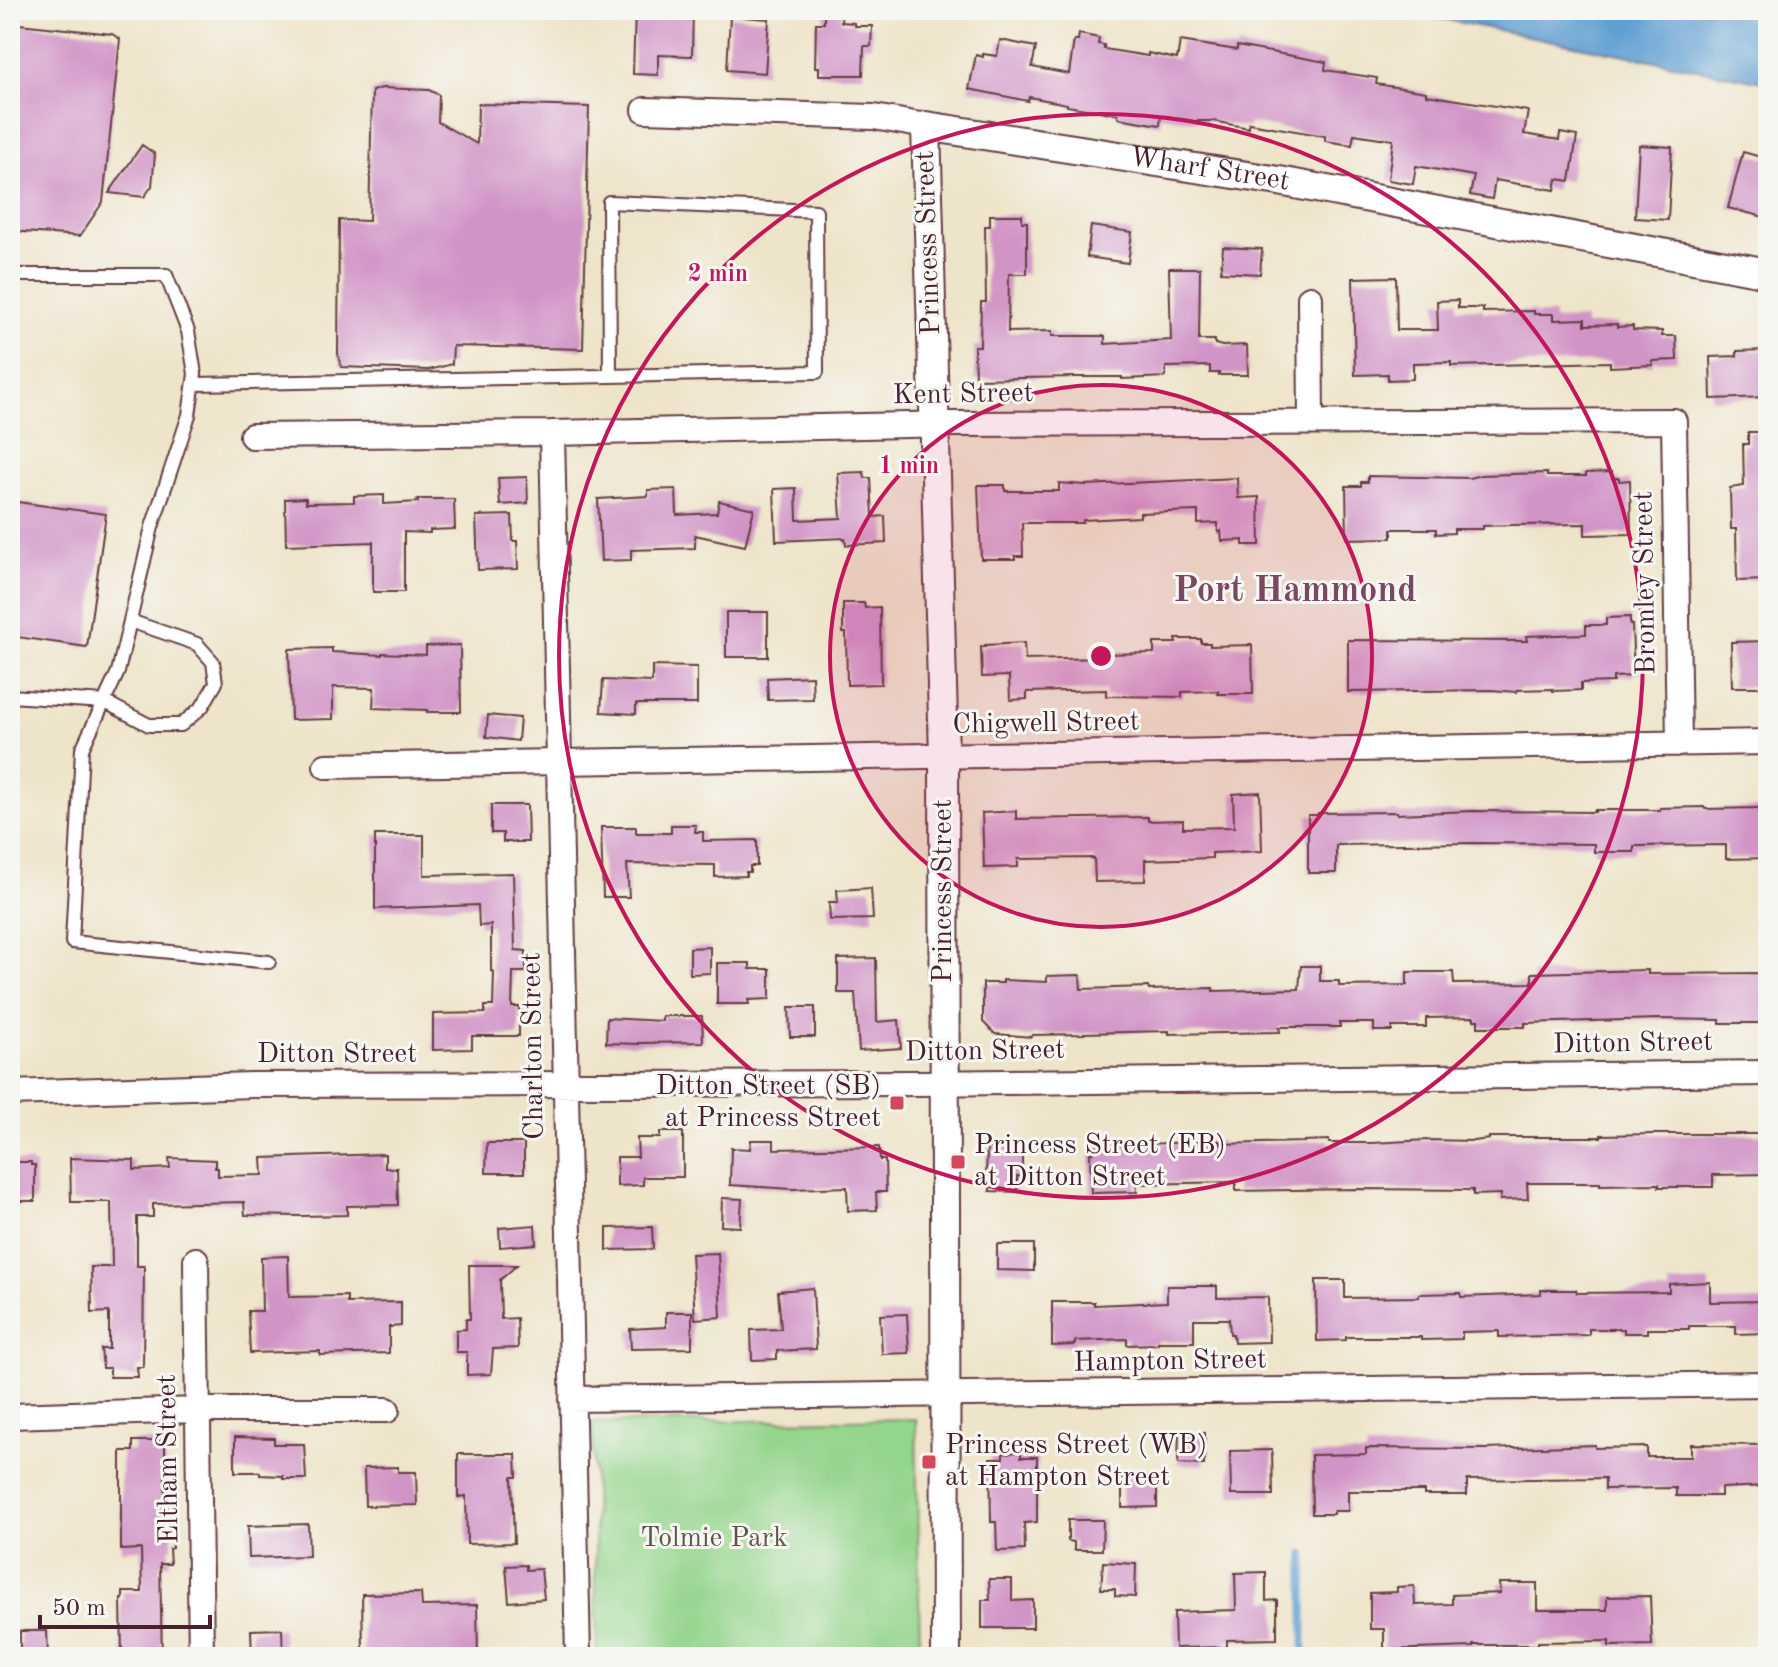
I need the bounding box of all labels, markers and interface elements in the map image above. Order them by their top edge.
street label: Wharf Street [1127,144,1292,197]
street label: Princess Street [912,150,946,336]
text: 2 min [688,263,748,287]
street label: Kent Street [892,380,1034,410]
text: 1 min [879,455,939,479]
street label: Bromley Street [1630,491,1662,675]
district label: Port Hammond [1173,574,1417,610]
centre of rings [1087,642,1115,670]
street label: Chigwell Street [952,708,1140,740]
street label: Princess Street [930,799,958,983]
street label: Charlton Street [518,952,550,1140]
street label: Ditton Street [1553,1029,1713,1059]
street label: Ditton Street [905,1037,1065,1067]
street label: Ditton Street [257,1041,417,1069]
place label: Ditton Street (SB) at Princess Street [656,1073,881,1133]
marker: Ditton Street (SB) at Princess Street [888,1094,906,1112]
place label: Princess Street (EB) at Ditton Street [974,1132,1226,1192]
marker: Princess Street (EB) at Ditton Street [949,1153,967,1171]
street label: Hampton Street [1073,1346,1267,1378]
street label: Eltham Street [154,1374,184,1544]
place label: Princess Street (WB) at Hampton Street [945,1432,1207,1492]
marker: Princess Street (WB) at Hampton Street [920,1453,938,1471]
park label: Tolmie Park [640,1525,788,1553]
scale bar [40,1579,210,1629]
text: 50 m [52,1597,106,1621]

